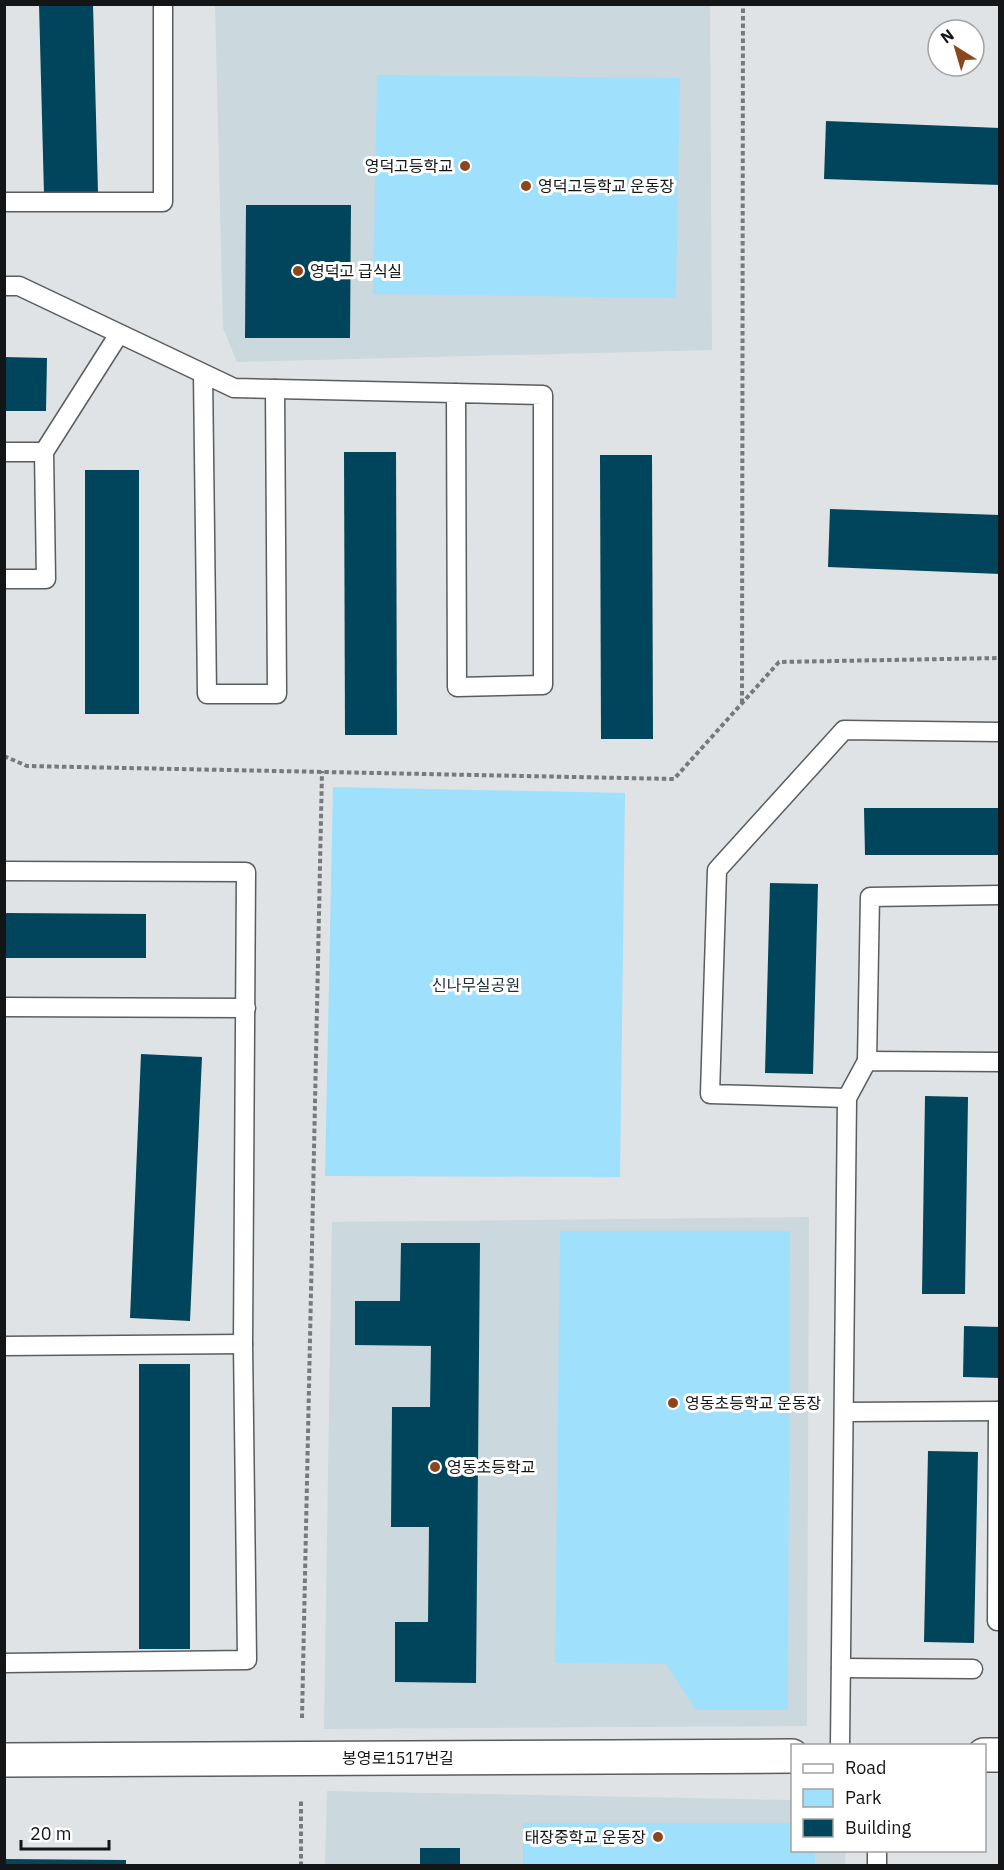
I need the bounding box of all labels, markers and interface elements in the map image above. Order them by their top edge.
north arrow [926,18,986,78]
text: N [936,25,958,47]
place label: 영덕고등학교 [365,156,453,176]
marker: 영덕고등학교 [458,159,472,173]
place label: 영덕고등학교 운동장 [538,176,675,196]
marker: 영덕고등학교 운동장 [519,179,533,193]
place label: 영덕고 급식실 [310,261,402,281]
marker: 영덕고 급식실 [291,264,305,278]
park label: 신나무실공원 [432,975,520,995]
place label: 영동초등학교 운동장 [685,1393,822,1413]
marker: 영동초등학교 운동장 [666,1396,680,1410]
place label: 영동초등학교 [447,1457,535,1477]
marker: 영동초등학교 [428,1460,442,1474]
legend [791,1744,986,1852]
street label: 봉영로1517번길 [342,1748,454,1768]
text: Road [845,1756,886,1779]
text: Park [845,1786,882,1809]
scale bar [21,1813,110,1851]
text: Building [845,1816,912,1839]
text: 20 m [30,1822,72,1845]
place label: 태장중학교 운동장 [524,1827,646,1847]
marker: 태장중학교 운동장 [651,1830,665,1844]

